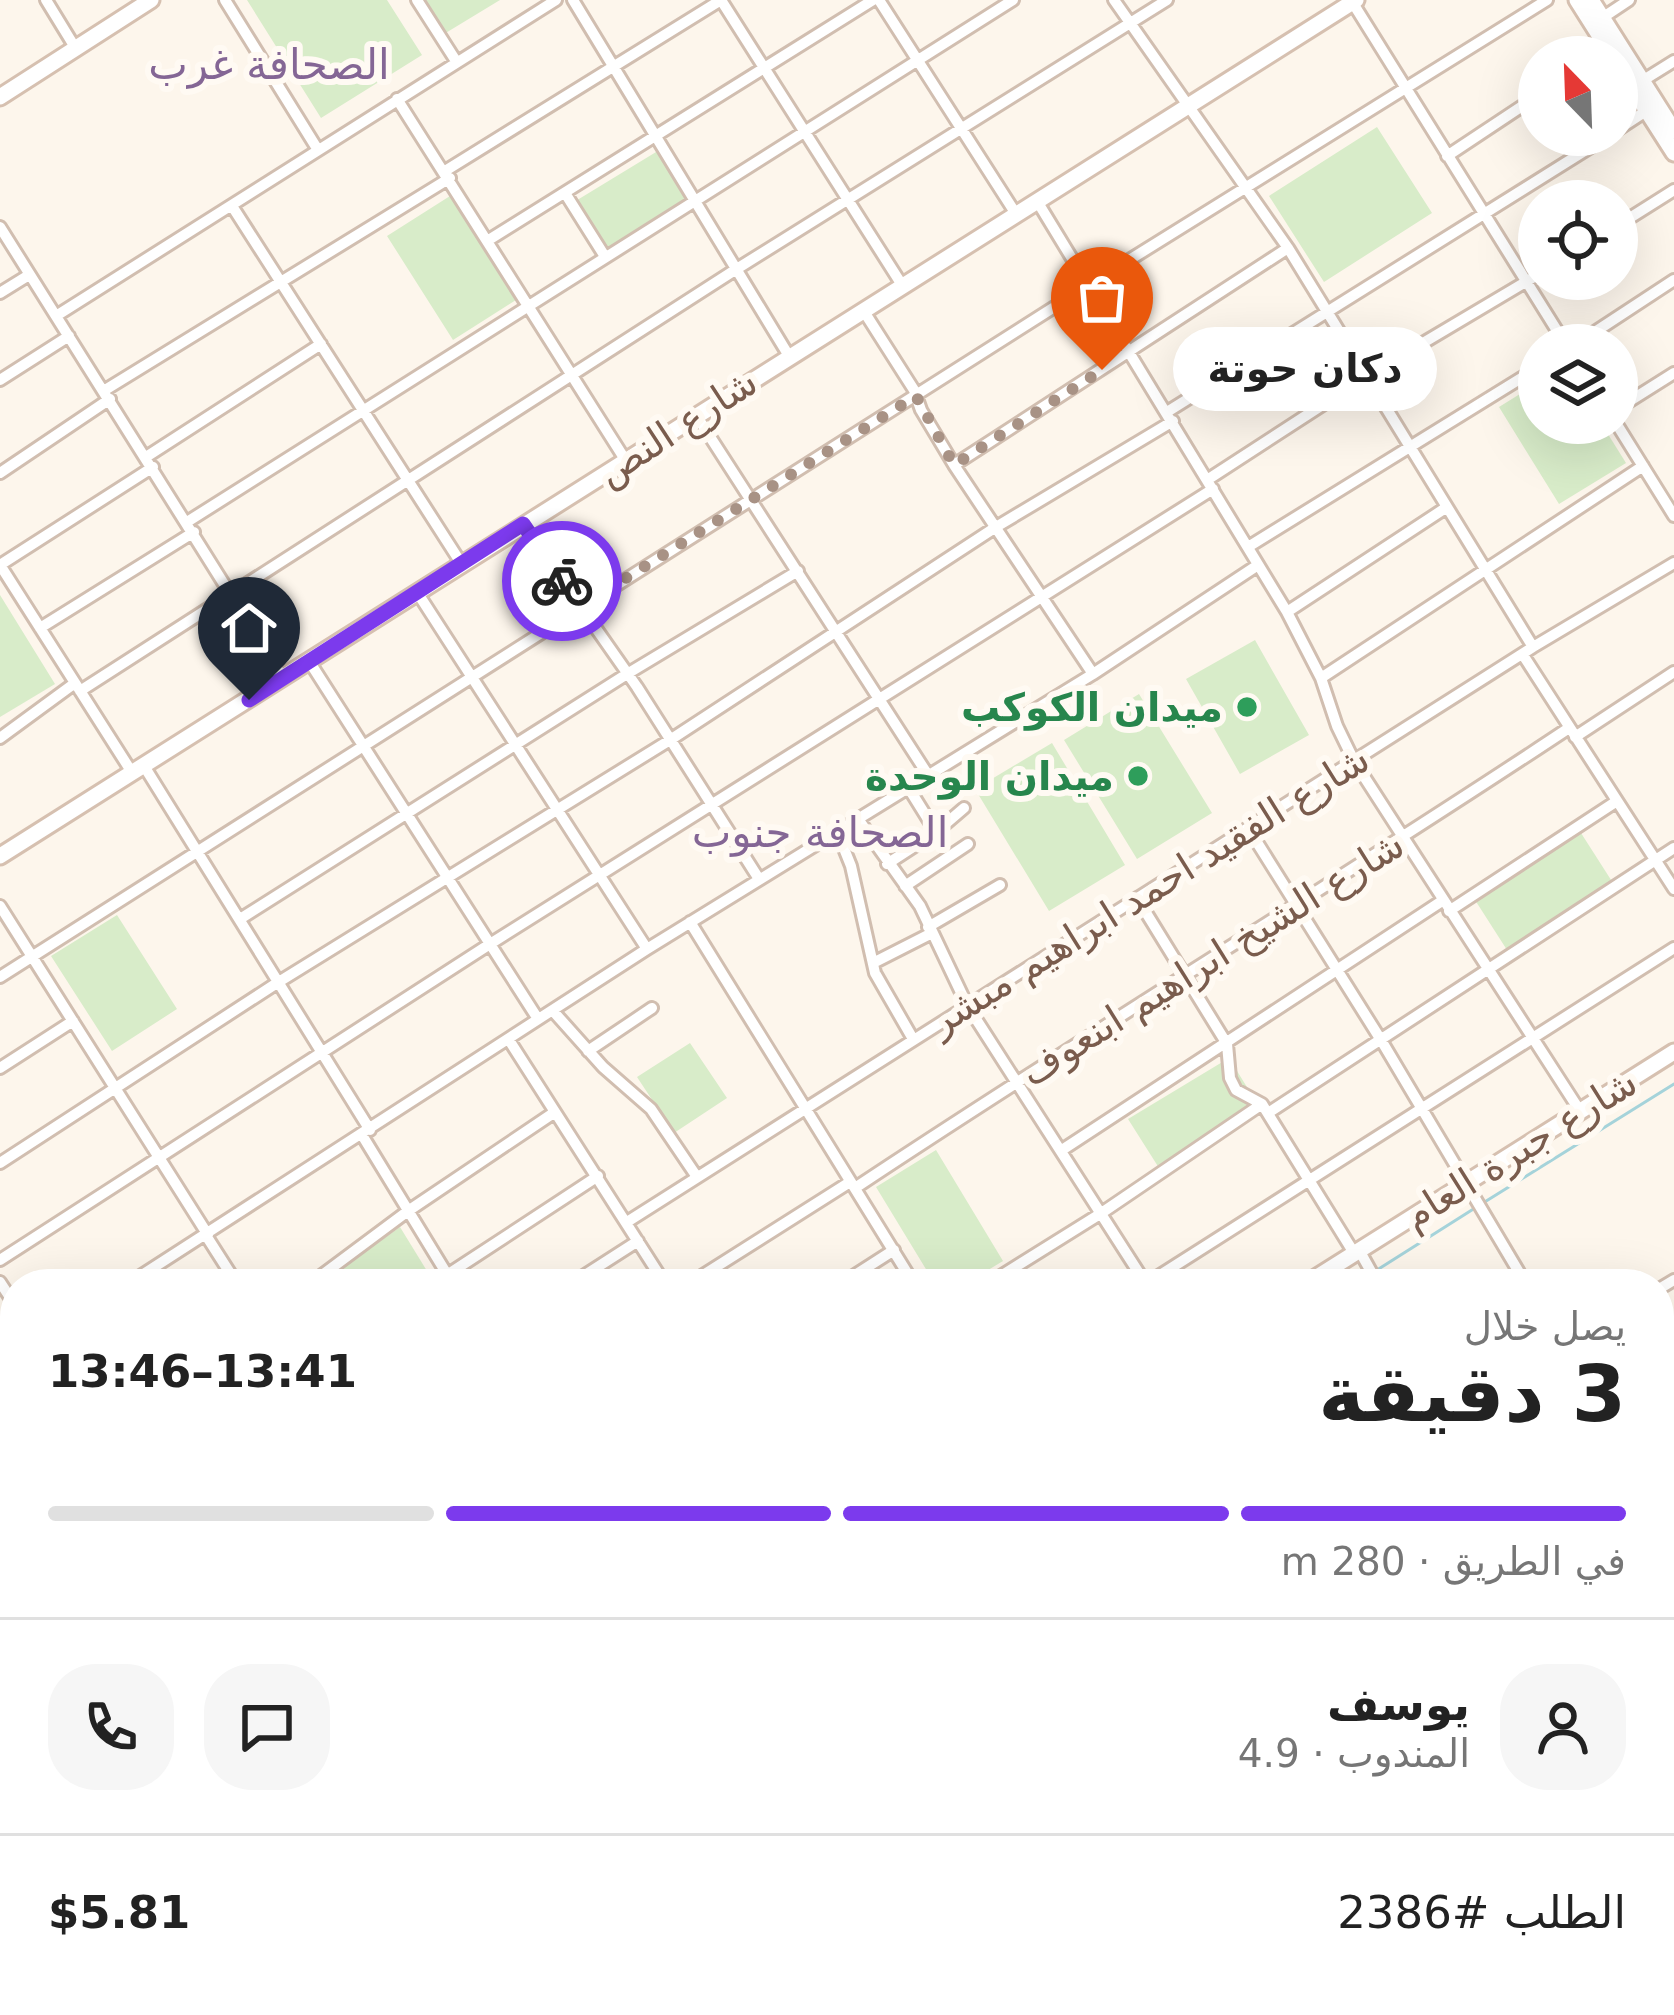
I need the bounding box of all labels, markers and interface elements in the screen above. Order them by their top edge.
north arrow [1518,36,1638,156]
map controls [1518,36,1638,444]
district label: الصحافة غرب [148,40,390,89]
button: locate [1518,180,1638,300]
pin [1051,247,1153,370]
icon: bag [1069,265,1135,331]
button: layers [1518,324,1638,444]
callout: دكان حوتة [1174,328,1438,412]
text: دكان حوتة [1207,346,1403,391]
street label: شارع النص [589,359,766,496]
courier [502,521,622,641]
icon: bike [529,548,595,614]
pin [198,577,300,700]
icon: home [216,595,282,661]
place label: ميدان الكوكب [961,685,1223,731]
marker: ميدان الكوكب [1234,694,1260,720]
street label: شارع الفقيد احمد ابراهيم مبشر [919,736,1378,1046]
place label: ميدان الوحدة [865,754,1114,800]
marker: ميدان الوحدة [1125,763,1151,789]
district label: الصحافة جنوب [692,808,948,857]
street label: شارع الشيخ ابراهيم ابنعوف [1012,821,1413,1095]
street label: شارع جبرة العام [1395,1059,1646,1240]
text: يصل خلال [1464,1304,1626,1349]
text: 13:41–13:46 [48,1345,357,1398]
text: 3 دقيقة [1318,1349,1626,1439]
text: في الطريق · 280 m [1281,1539,1626,1584]
button: phone [48,1664,174,1790]
button: chat [204,1664,330,1790]
button: person [1500,1664,1626,1790]
text: يوسف [1327,1678,1470,1731]
text: المندوب · 4.9 [1238,1731,1470,1776]
text: $5.81 [48,1886,190,1939]
text: الطلب #2386 [1337,1886,1626,1939]

